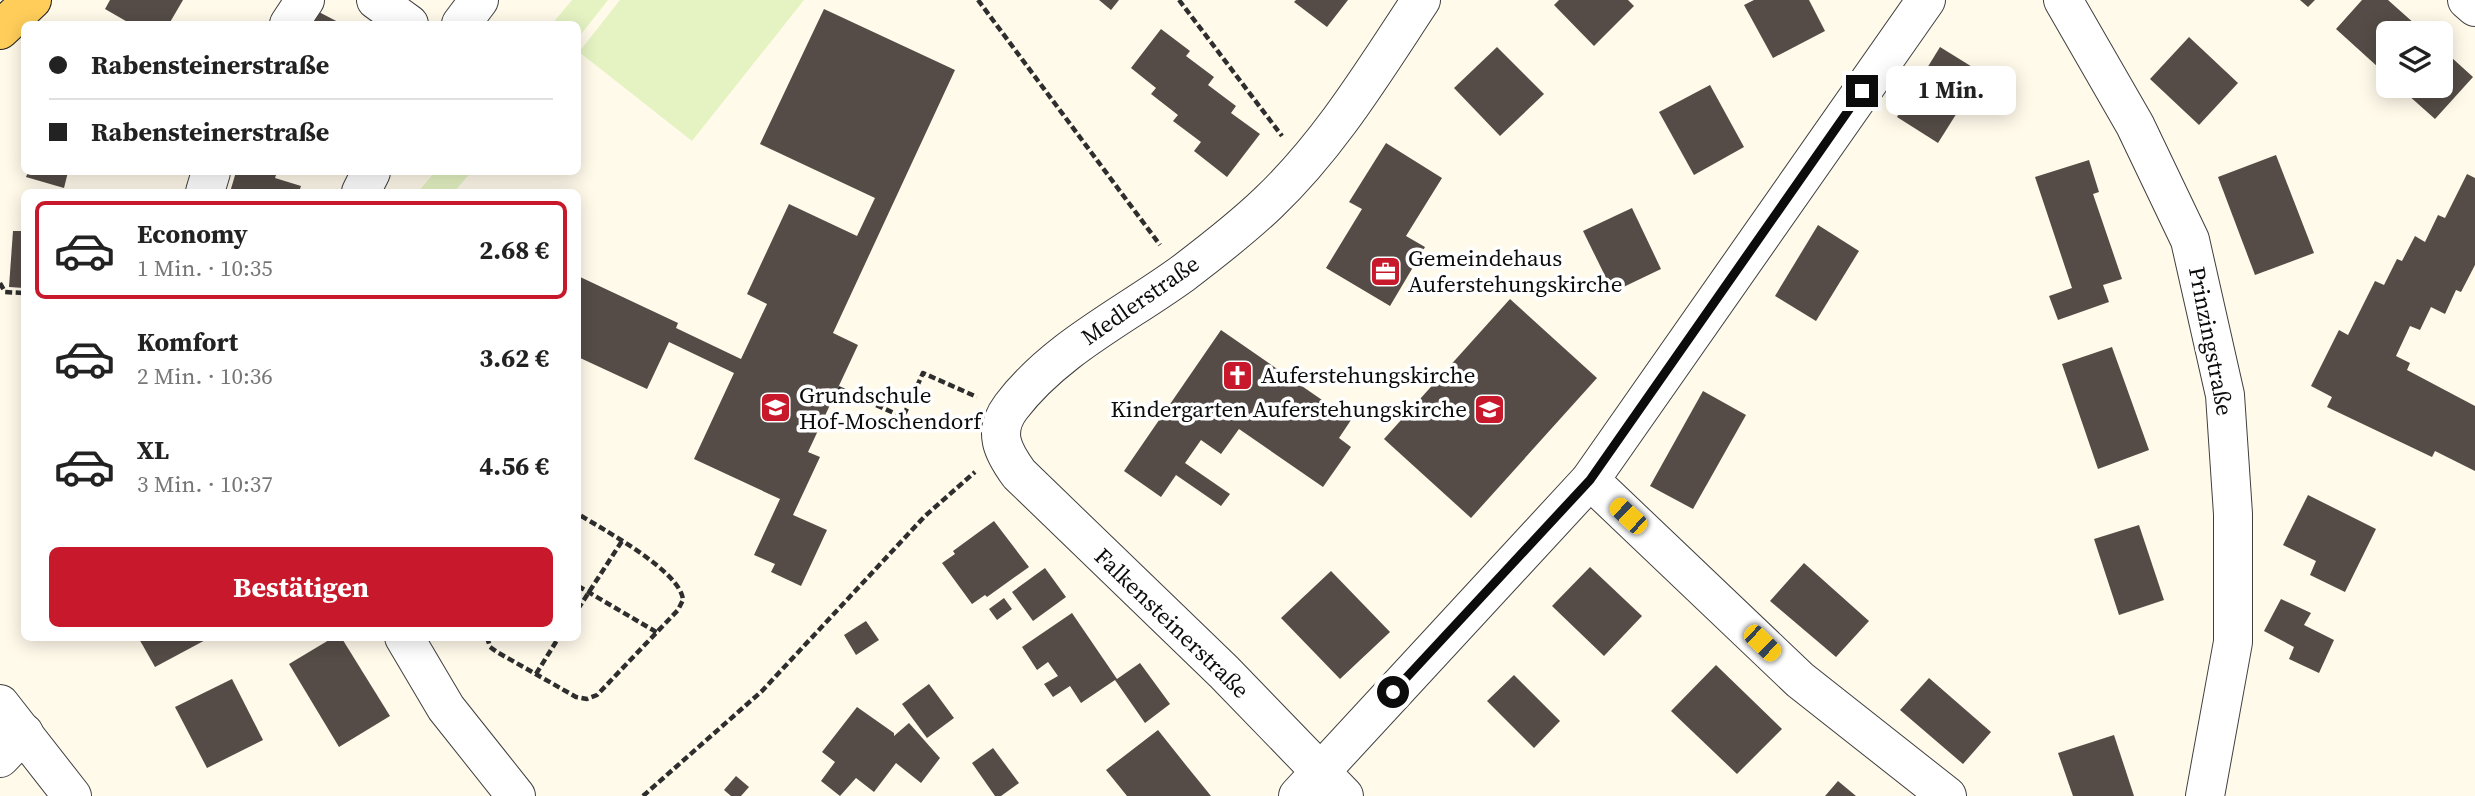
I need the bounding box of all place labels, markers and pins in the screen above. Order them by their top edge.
place label: Gemeindehaus Auferstehungskirche [1408,242,1622,300]
office icon: Gemeindehaus Auferstehungskirche [1368,254,1402,288]
church icon: Auferstehungskirche [1221,358,1255,392]
place label: Auferstehungskirche [1261,359,1475,391]
place label: Grundschule Hof-Moschendorf [799,379,983,437]
school or university icon: Grundschule Hof-Moschendorf [759,391,793,425]
school or university icon: Kindergarten Auferstehungskirche [1473,392,1507,426]
place label: Kindergarten Auferstehungskirche [1111,393,1467,425]

